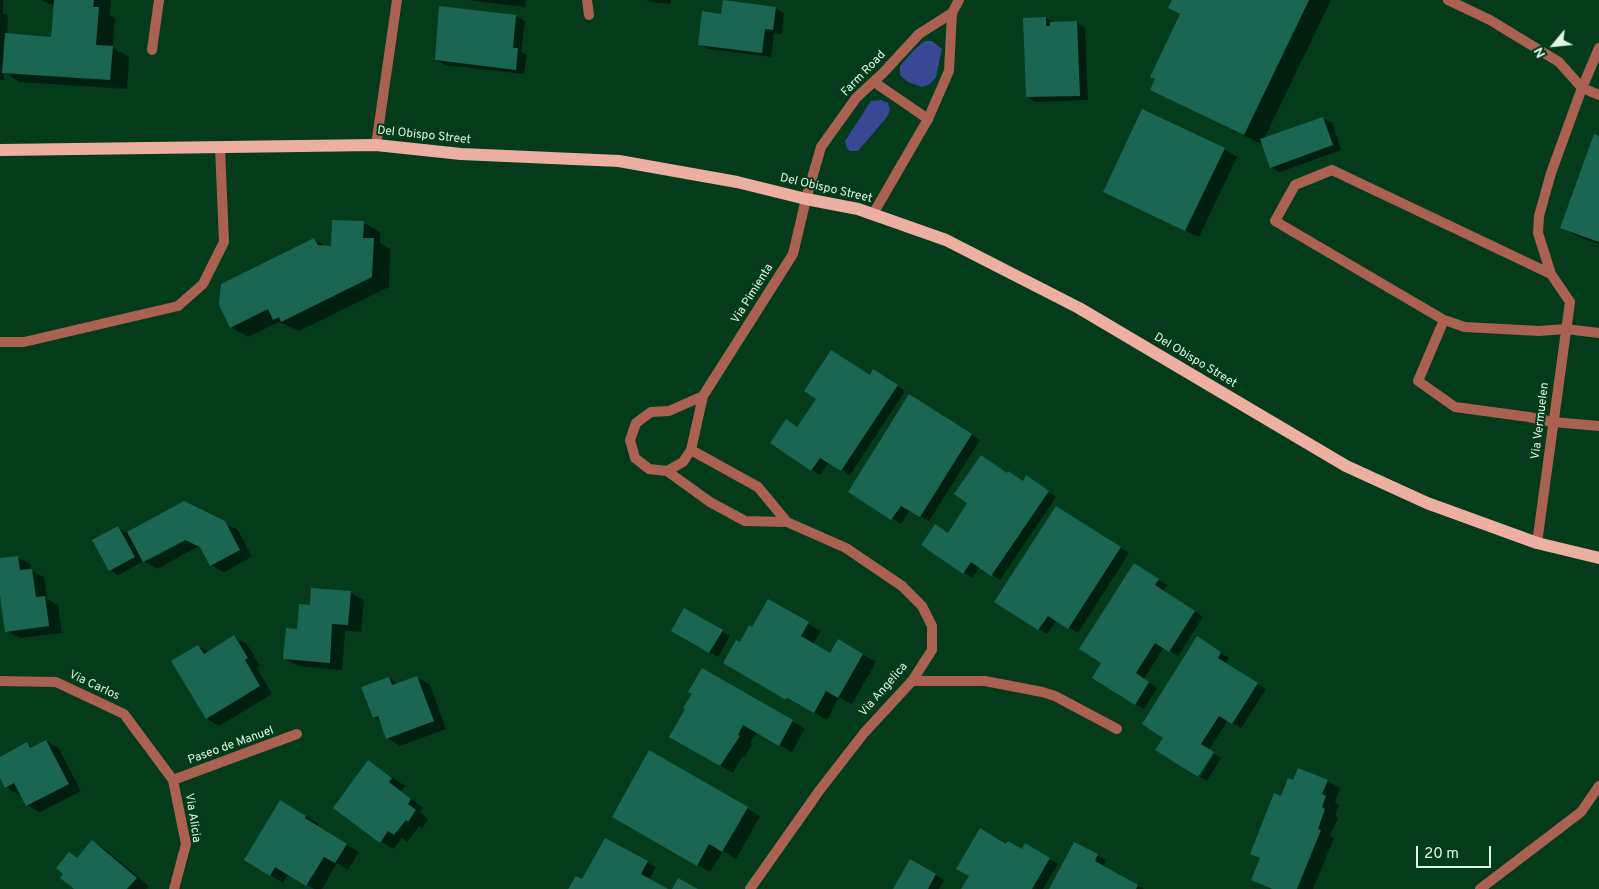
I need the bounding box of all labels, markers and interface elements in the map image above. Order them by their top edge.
north arrow [1529,20,1579,70]
text: N [1530,44,1550,61]
street label: Farm Road [839,48,889,100]
street label: Del Obispo Street [376,124,472,148]
street label: Del Obispo Street [778,171,874,207]
street label: Via Pimienta [729,261,777,327]
street label: Del Obispo Street [1151,331,1239,391]
street label: Via Vermuelen [1529,382,1553,460]
street label: Via Angelica [857,660,911,720]
street label: Via Carlos [66,668,122,704]
street label: Paseo de Manuel [186,724,276,768]
street label: Via Alicia [181,792,203,844]
scale bar [1419,836,1494,868]
text: 20 m [1424,845,1459,864]

